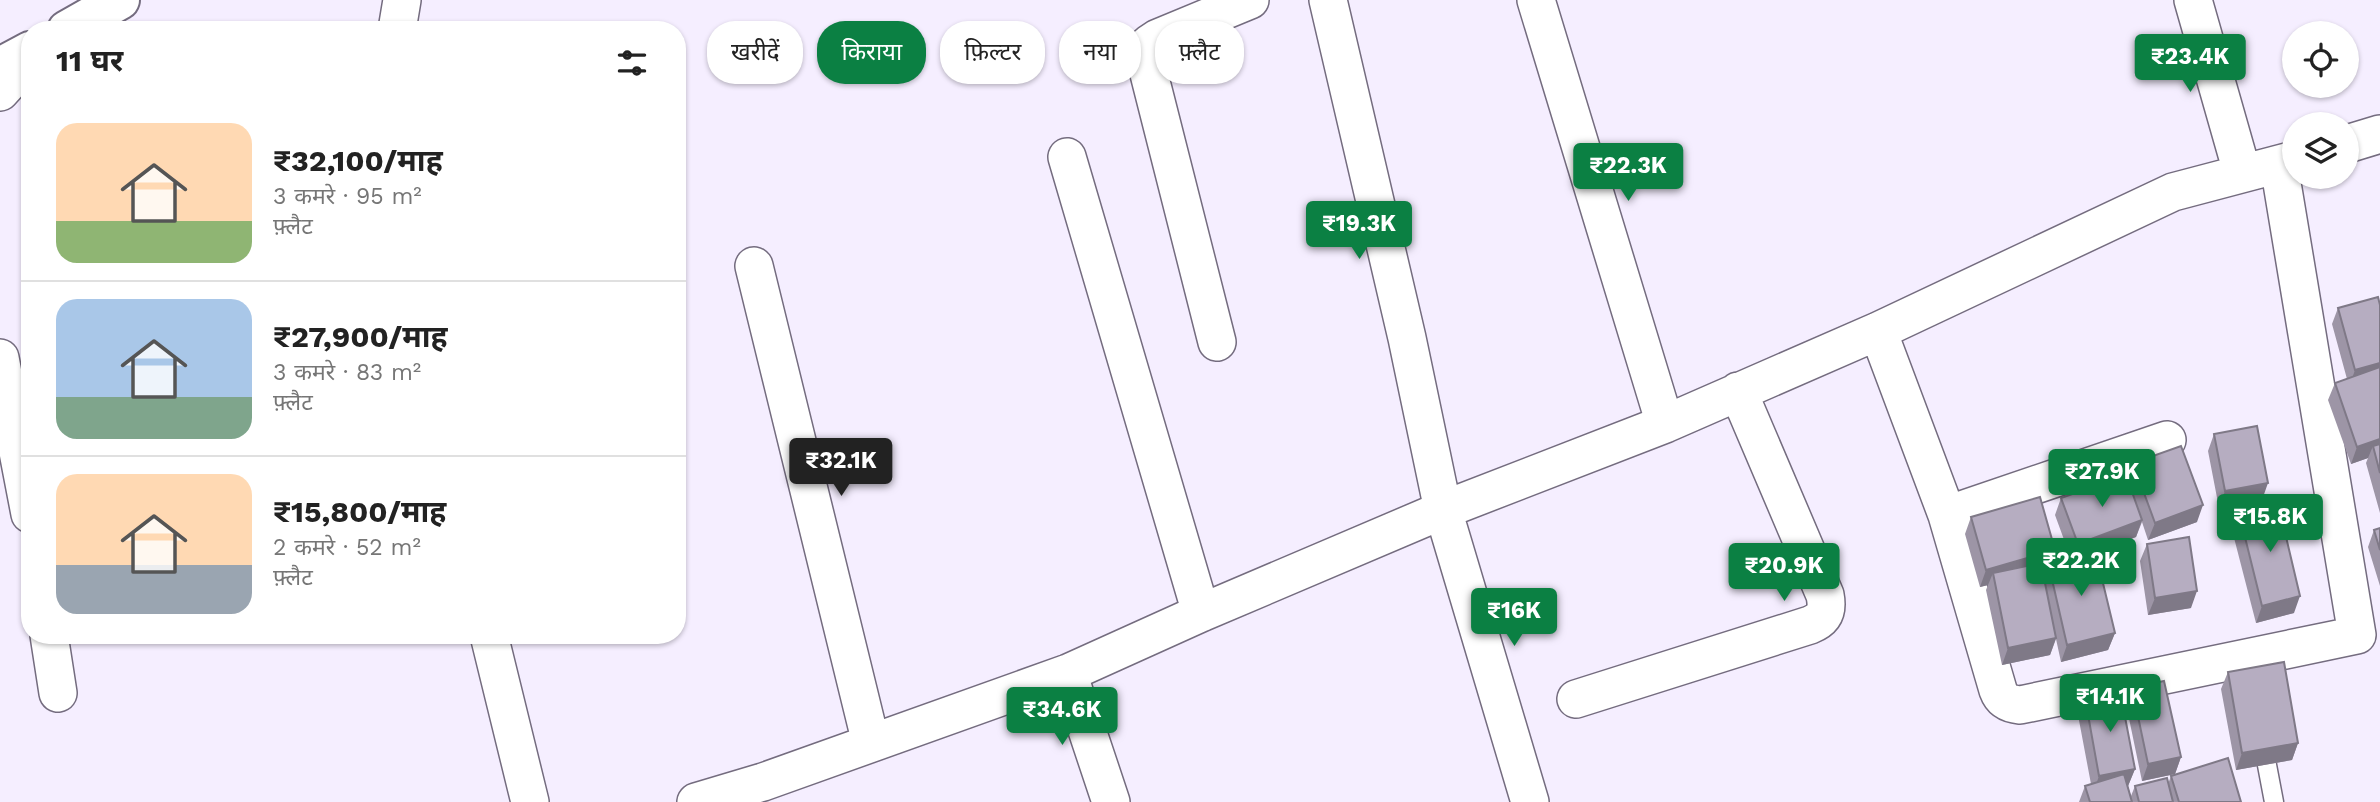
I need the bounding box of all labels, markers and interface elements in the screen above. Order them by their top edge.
chip: खरीदें [707,21,803,84]
chip: किराया [817,21,926,84]
chip: फ़िल्टर [940,21,1045,84]
chip: नया [1059,21,1141,84]
chip: फ़्लैट [1155,21,1244,84]
map controls [2282,21,2359,189]
button: locate [2282,21,2359,98]
pin: ₹23.4K [2133,34,2247,94]
text: 11 घर [56,43,123,78]
text: ₹23.4K [2151,43,2229,70]
icon: filters [613,44,651,82]
button: layers [2282,112,2359,189]
text: ₹32,100/माह [273,143,443,178]
pin: ₹22.3K [1571,144,1685,203]
icon: home [112,151,196,235]
text: ₹22.3K [1589,152,1667,179]
text: 3 कमरे · 95 m² [273,183,422,210]
pin: ₹19.3K [1302,202,1416,261]
text: ₹19.3K [1322,210,1396,237]
text: फ़्लैट [273,213,313,240]
text: ₹27,900/माह [273,319,448,354]
icon: home [112,327,196,411]
text: 3 कमरे · 83 m² [273,359,421,386]
text: फ़्लैट [273,389,313,416]
pin: ₹32.1K [784,438,898,498]
text: ₹32.1K [805,447,877,474]
pin: ₹27.9K [2045,449,2159,509]
text: ₹27.9K [2064,458,2140,485]
text: ₹15,800/माह [273,494,446,529]
pin: ₹15.8K [2213,494,2327,554]
icon: home [112,502,196,586]
text: ₹15.8K [2233,503,2307,530]
text: 2 कमरे · 52 m² [273,534,421,561]
pin: ₹22.2K [2024,538,2138,598]
pin: ₹20.9K [1727,544,1841,603]
text: ₹22.2K [2042,547,2120,574]
text: ₹20.9K [1745,552,1823,579]
text: फ़्लैट [273,564,313,591]
pin: ₹16K [1473,588,1555,648]
text: ₹16K [1487,597,1541,624]
pin: ₹14.1K [2053,674,2167,734]
text: ₹14.1K [2076,683,2144,710]
pin: ₹34.6K [1005,688,1119,747]
text: ₹34.6K [1023,696,1101,723]

